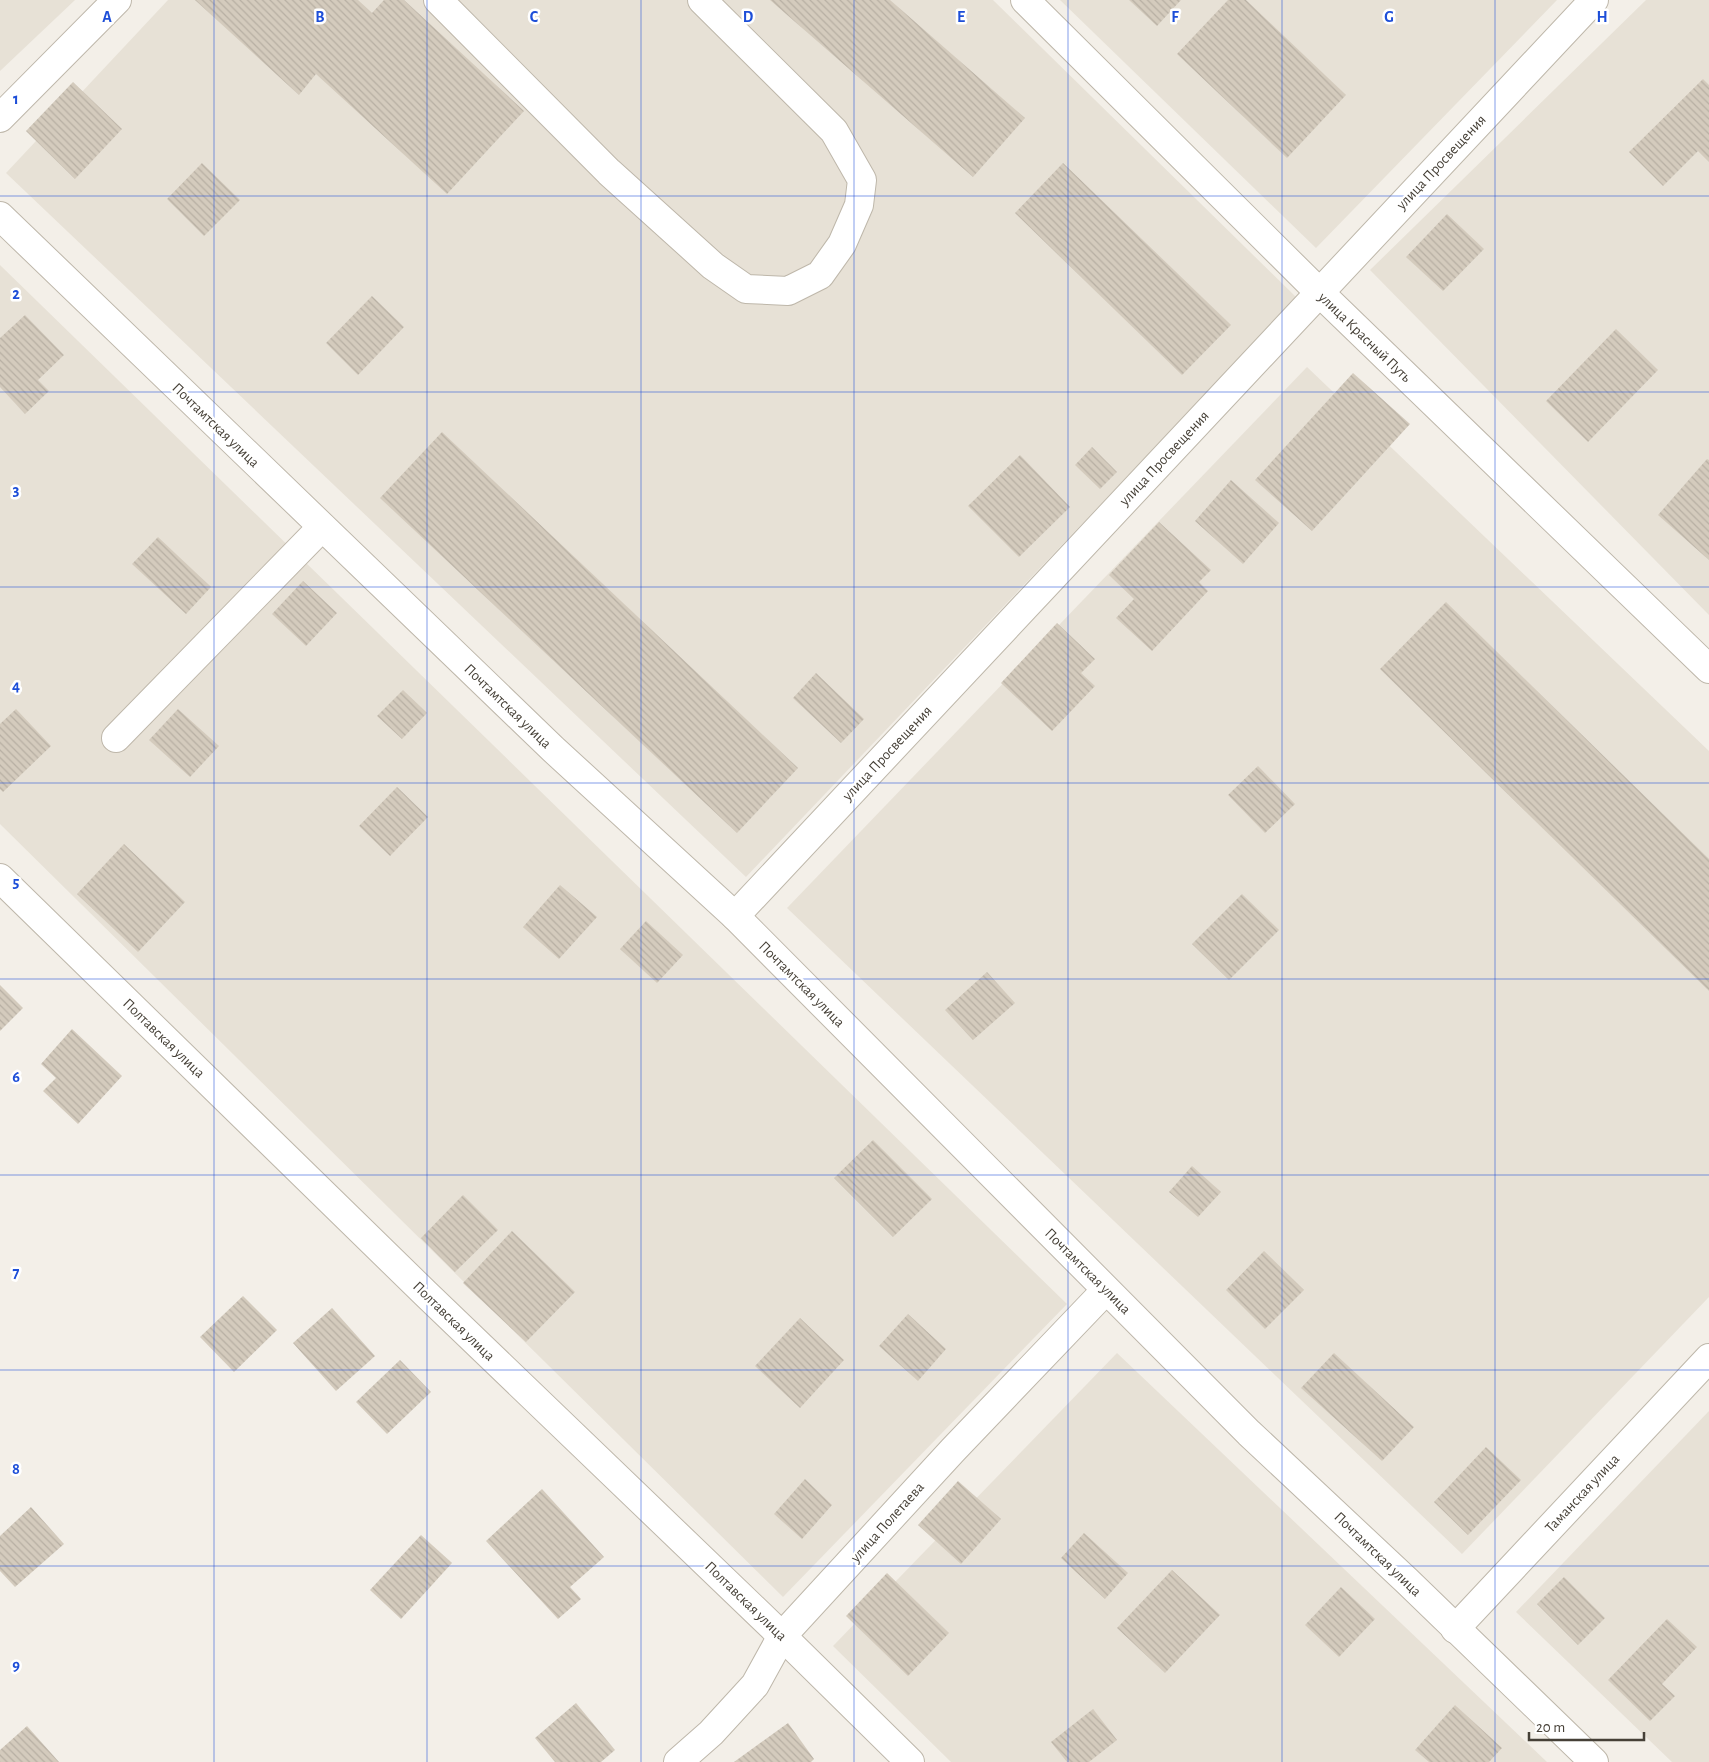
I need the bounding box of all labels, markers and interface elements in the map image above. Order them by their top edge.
text: A [102,9,112,25]
text: B [315,9,325,25]
text: C [530,9,539,25]
text: D [743,9,754,25]
text: E [957,9,965,25]
text: F [1171,9,1179,25]
text: G [1384,9,1394,25]
text: H [1596,9,1608,25]
text: 1 [13,91,19,107]
street label: улица Просвещения [1393,112,1489,213]
text: 2 [12,286,20,302]
street label: улица Красный Путь [1315,289,1414,386]
street label: Почтамтская улица [169,380,262,471]
street label: улица Просвещения [1116,408,1212,509]
text: 3 [13,482,20,498]
street label: Почтамтская улица [461,661,554,752]
text: 4 [12,678,20,694]
street label: улица Просвещения [839,703,935,804]
text: 5 [13,874,20,890]
street label: Почтамтская улица [756,939,848,1030]
street label: Полтавская улица [120,996,208,1081]
text: 6 [12,1069,20,1085]
street label: Почтамтская улица [1042,1226,1134,1317]
text: 7 [13,1265,20,1281]
street label: Полтавская улица [410,1279,498,1364]
street label: Таманская улица [1542,1451,1622,1535]
text: 8 [12,1461,20,1477]
street label: улица Полетаева [847,1479,927,1566]
street label: Почтамтская улица [1331,1509,1424,1600]
street label: Полтавская улица [702,1559,790,1644]
text: 9 [12,1657,20,1673]
scale bar [1529,1710,1644,1742]
text: 20 m [1536,1720,1565,1735]

